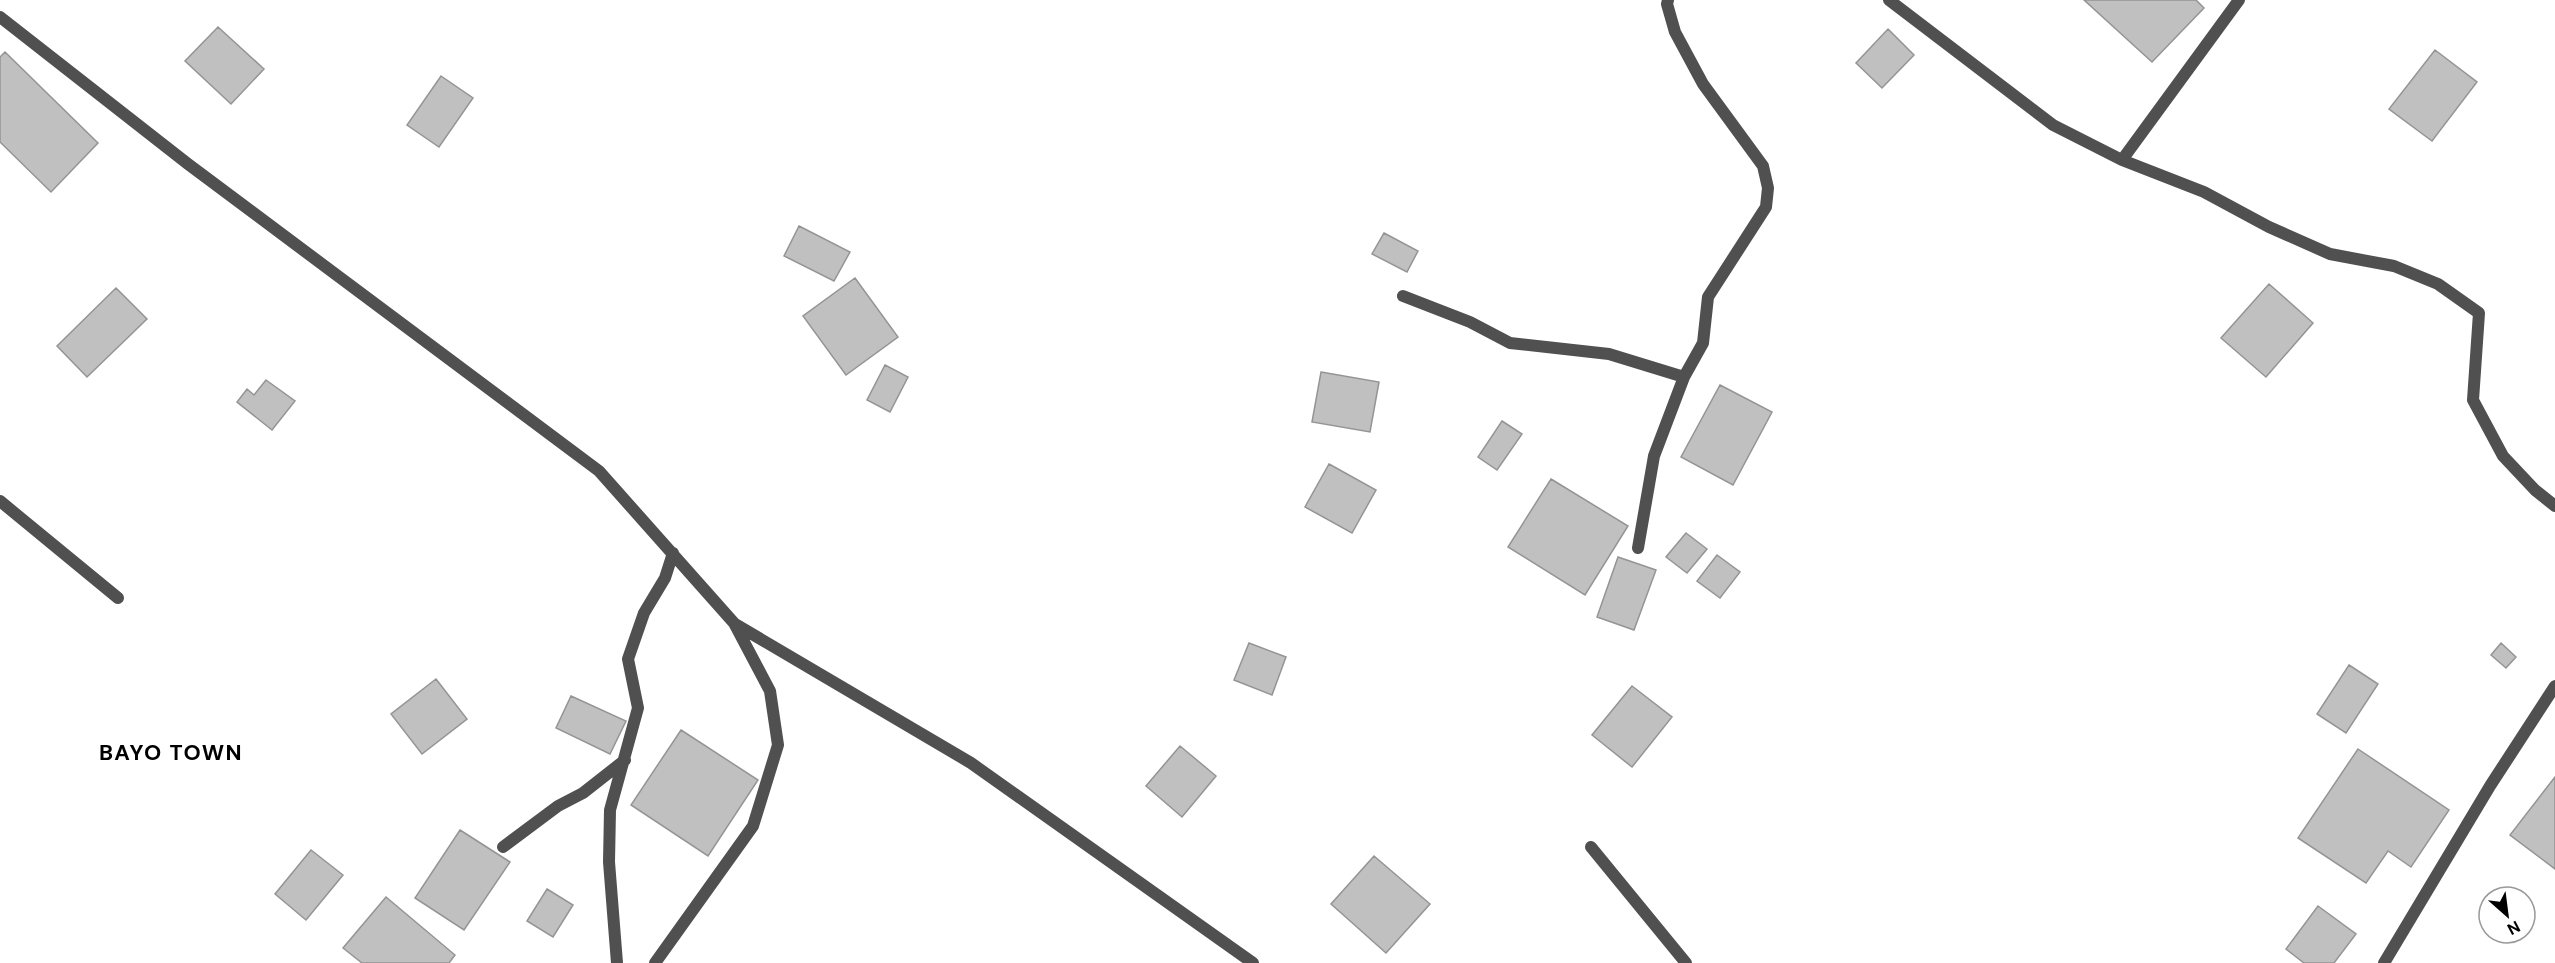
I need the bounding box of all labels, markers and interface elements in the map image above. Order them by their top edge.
district label: BAYO TOWN [99,738,243,767]
north arrow [2477,885,2537,945]
text: N [2504,916,2524,940]

